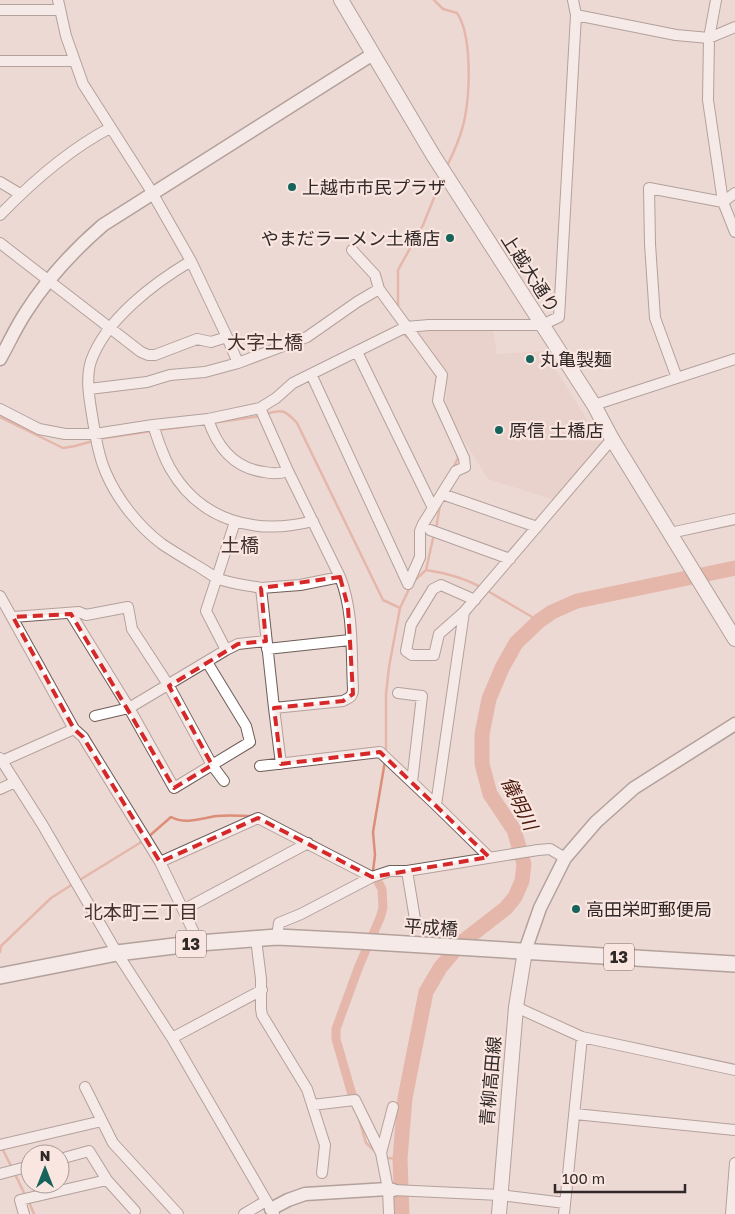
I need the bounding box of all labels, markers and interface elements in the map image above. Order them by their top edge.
place label: 上越市市民プラザ [302,176,446,198]
marker: 上越市市民プラザ [286,181,298,193]
place label: やまだラーメン土橋店 [261,227,440,249]
street label: 上越大通り [497,229,565,317]
marker: やまだラーメン土橋店 [444,232,456,244]
district label: 大字土橋 [227,330,303,353]
place label: 丸亀製麺 [540,348,612,370]
marker: 丸亀製麺 [524,353,536,365]
place label: 原信 土橋店 [509,419,604,441]
marker: 原信 土橋店 [493,424,505,436]
district label: 土橋 [221,533,259,556]
water label: 儀明川 [497,772,544,835]
place label: 高田栄町郵便局 [586,898,712,920]
district label: 北本町三丁目 [84,900,198,923]
marker: 高田栄町郵便局 [570,903,582,915]
street label: 平成橋 [403,914,459,940]
road number: 13 [176,931,206,958]
road number: 13 [604,944,634,970]
street label: 青柳高田線 [475,1035,505,1127]
north arrow [20,1144,70,1194]
text: N [40,1147,50,1164]
scale bar [555,1162,685,1194]
text: 100 m [562,1169,605,1187]

